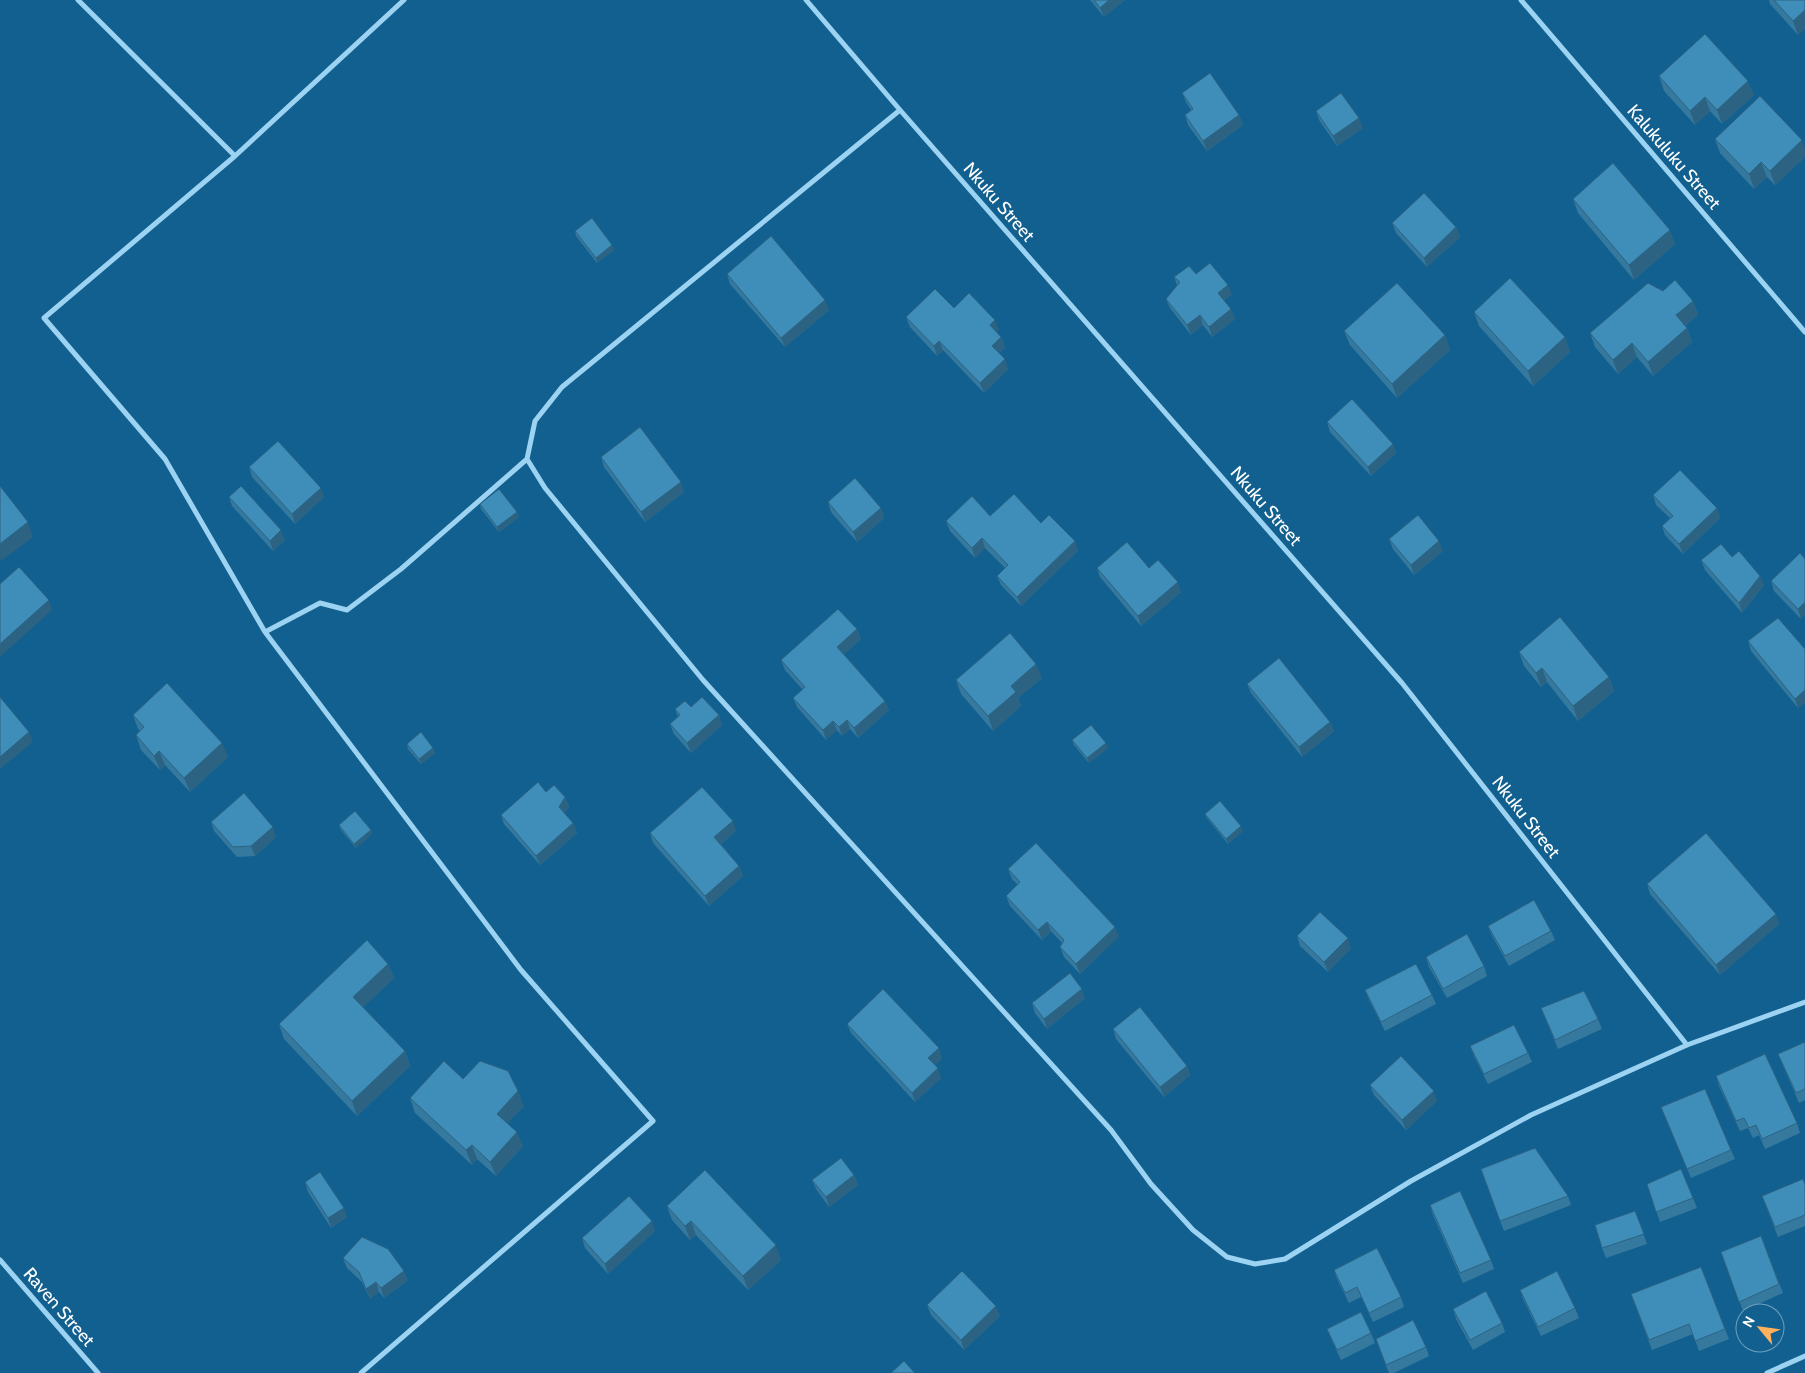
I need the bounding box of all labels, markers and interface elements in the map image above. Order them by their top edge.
street label: Kalukuluku Street [1623,100,1725,214]
street label: Nkuku Street [959,158,1039,246]
street label: Nkuku Street [1226,462,1306,550]
street label: Nkuku Street [1487,772,1565,862]
street label: Raven Street [19,1263,99,1351]
north arrow [1735,1303,1785,1353]
text: N [1738,1313,1759,1330]

